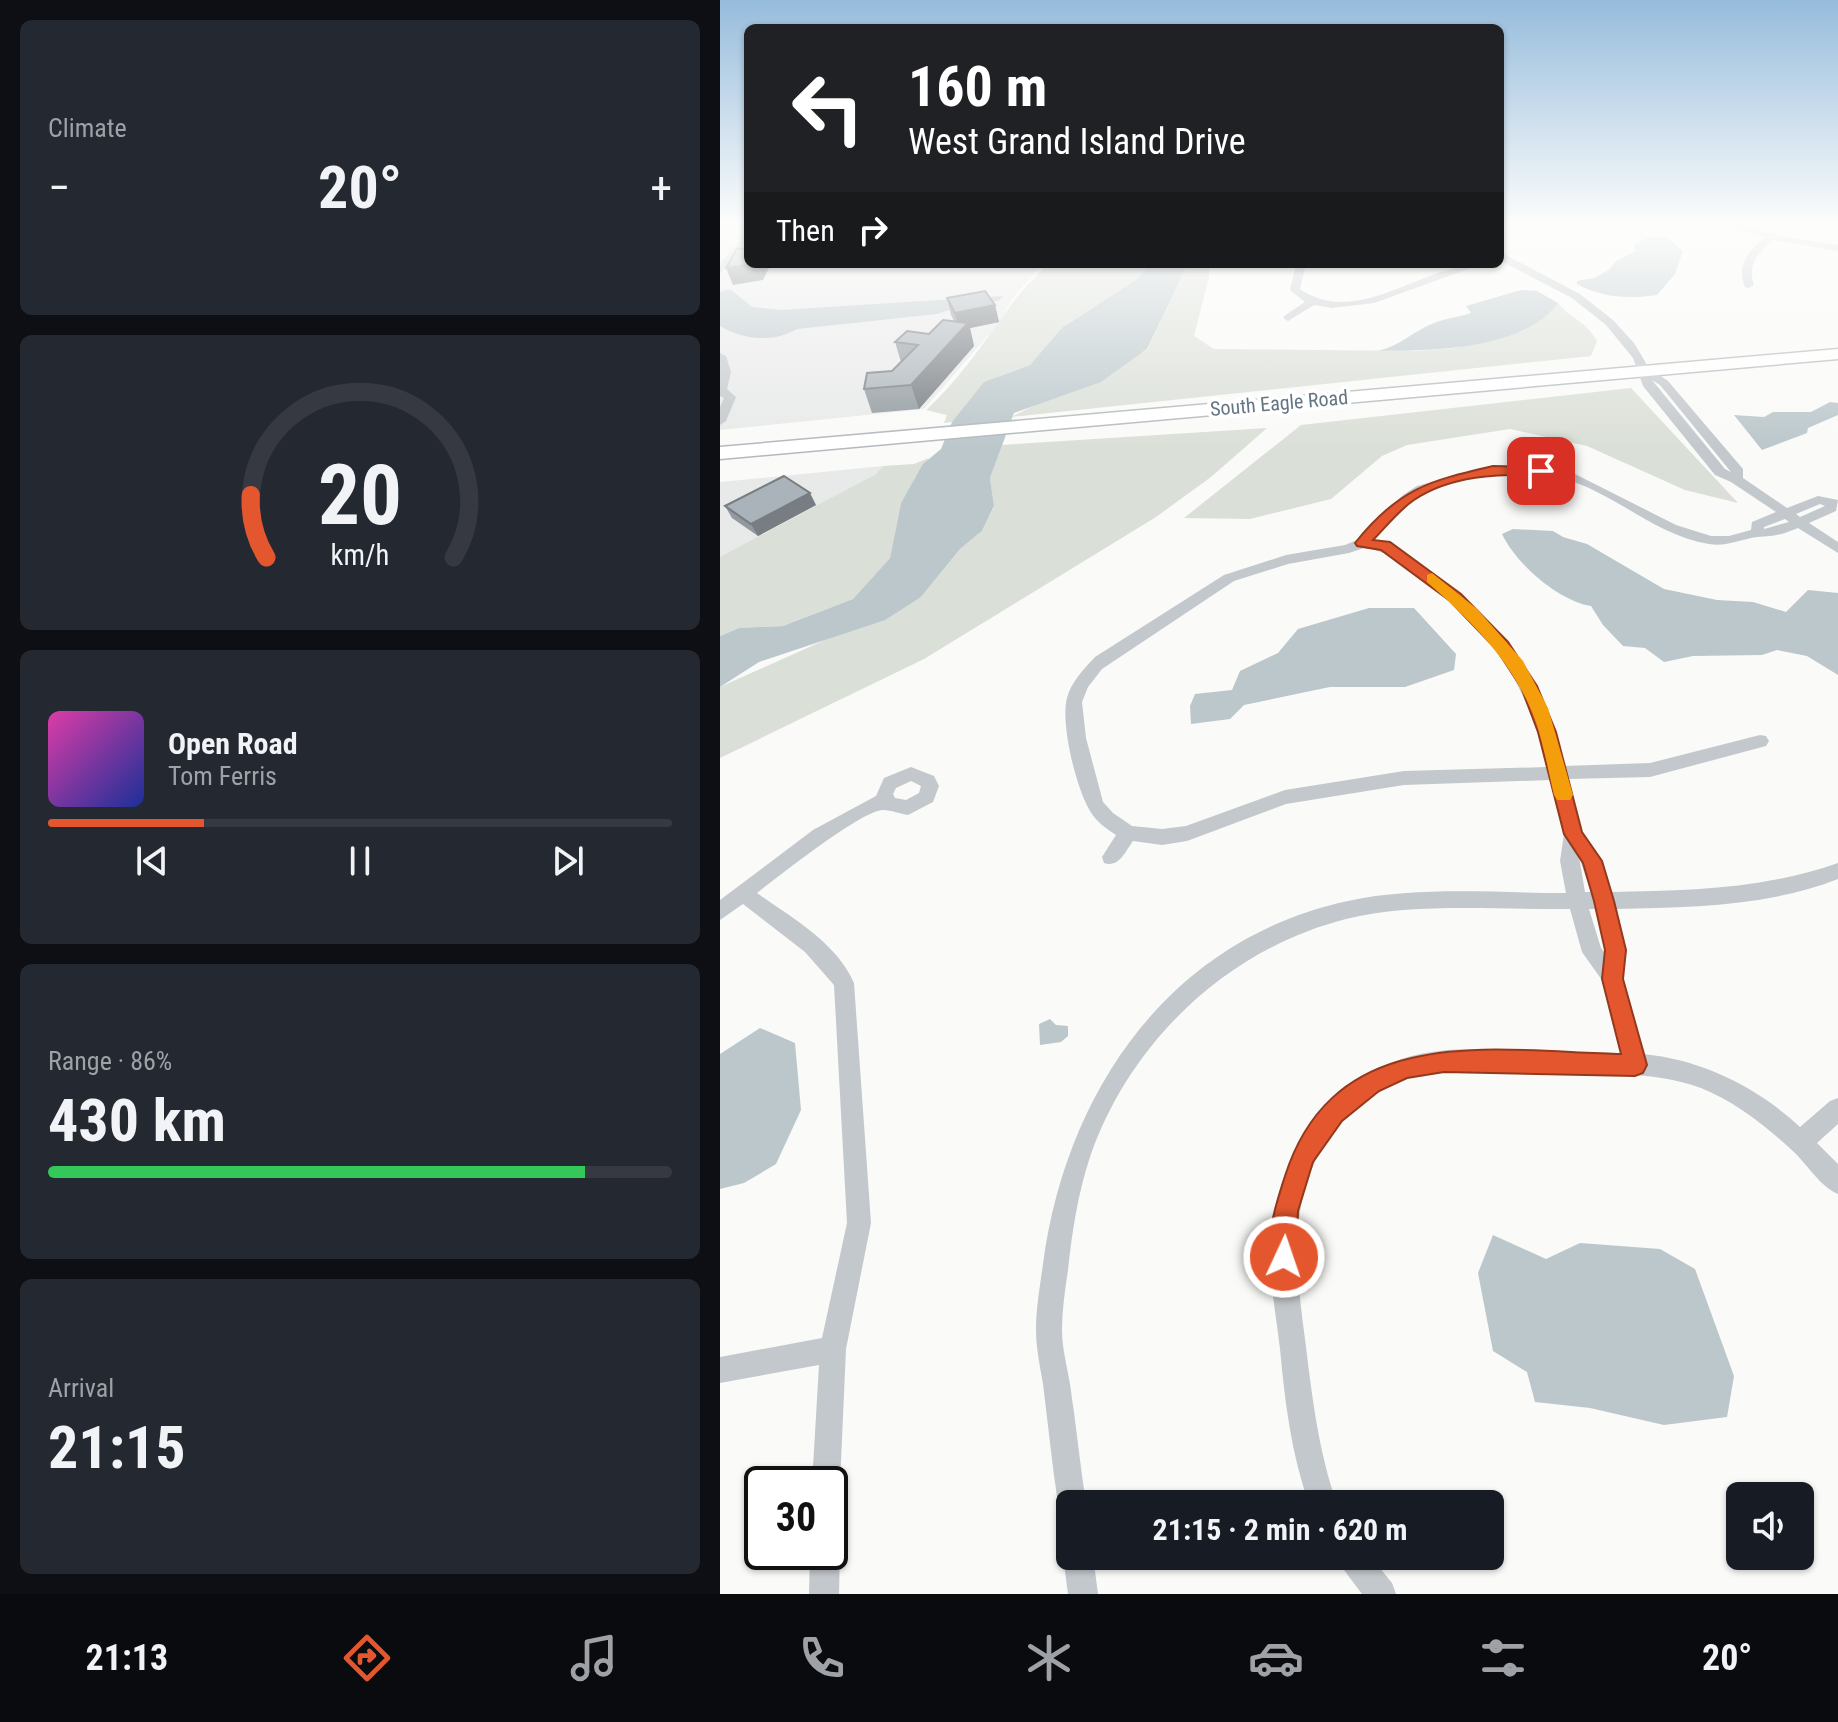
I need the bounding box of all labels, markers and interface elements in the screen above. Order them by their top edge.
text: 160 m [908,54,1047,120]
icon: left [776,56,880,160]
text: Climate [48,113,127,143]
text: West Grand Island Drive [908,121,1246,163]
text: 20° [318,152,402,223]
text: − [48,162,70,214]
text: + [650,162,672,214]
icon: right [851,208,895,252]
text: Then [776,213,835,248]
street label: South Eagle Road [1209,385,1349,421]
pin [1507,437,1575,505]
text: 20 [318,447,402,544]
icon: arrive [1519,449,1563,493]
text: km/h [331,538,389,572]
text: Open Road [168,726,298,761]
text: Tom Ferris [168,761,277,791]
icon: previous [130,839,174,883]
icon: pause [338,839,382,883]
icon: next [546,839,590,883]
text: Range · 86% [48,1046,172,1076]
text: 430 km [48,1085,226,1156]
position arrow [1242,1215,1326,1299]
text: Arrival [48,1373,114,1403]
text: 21:15 [48,1412,186,1483]
speed limit sign: 30 [744,1466,848,1570]
map controls [1726,1482,1814,1570]
button: sound [1726,1482,1814,1570]
text: 21:15 · 2 min · 620 m [1153,1512,1407,1547]
icon: directions [339,1630,395,1686]
icon: music [566,1630,622,1686]
icon: phone [794,1630,850,1686]
icon: climate [1021,1630,1077,1686]
icon: car [1248,1630,1304,1686]
icon: filters [1475,1630,1531,1686]
text: 21:13 [86,1637,168,1679]
text: 20° [1702,1637,1752,1679]

